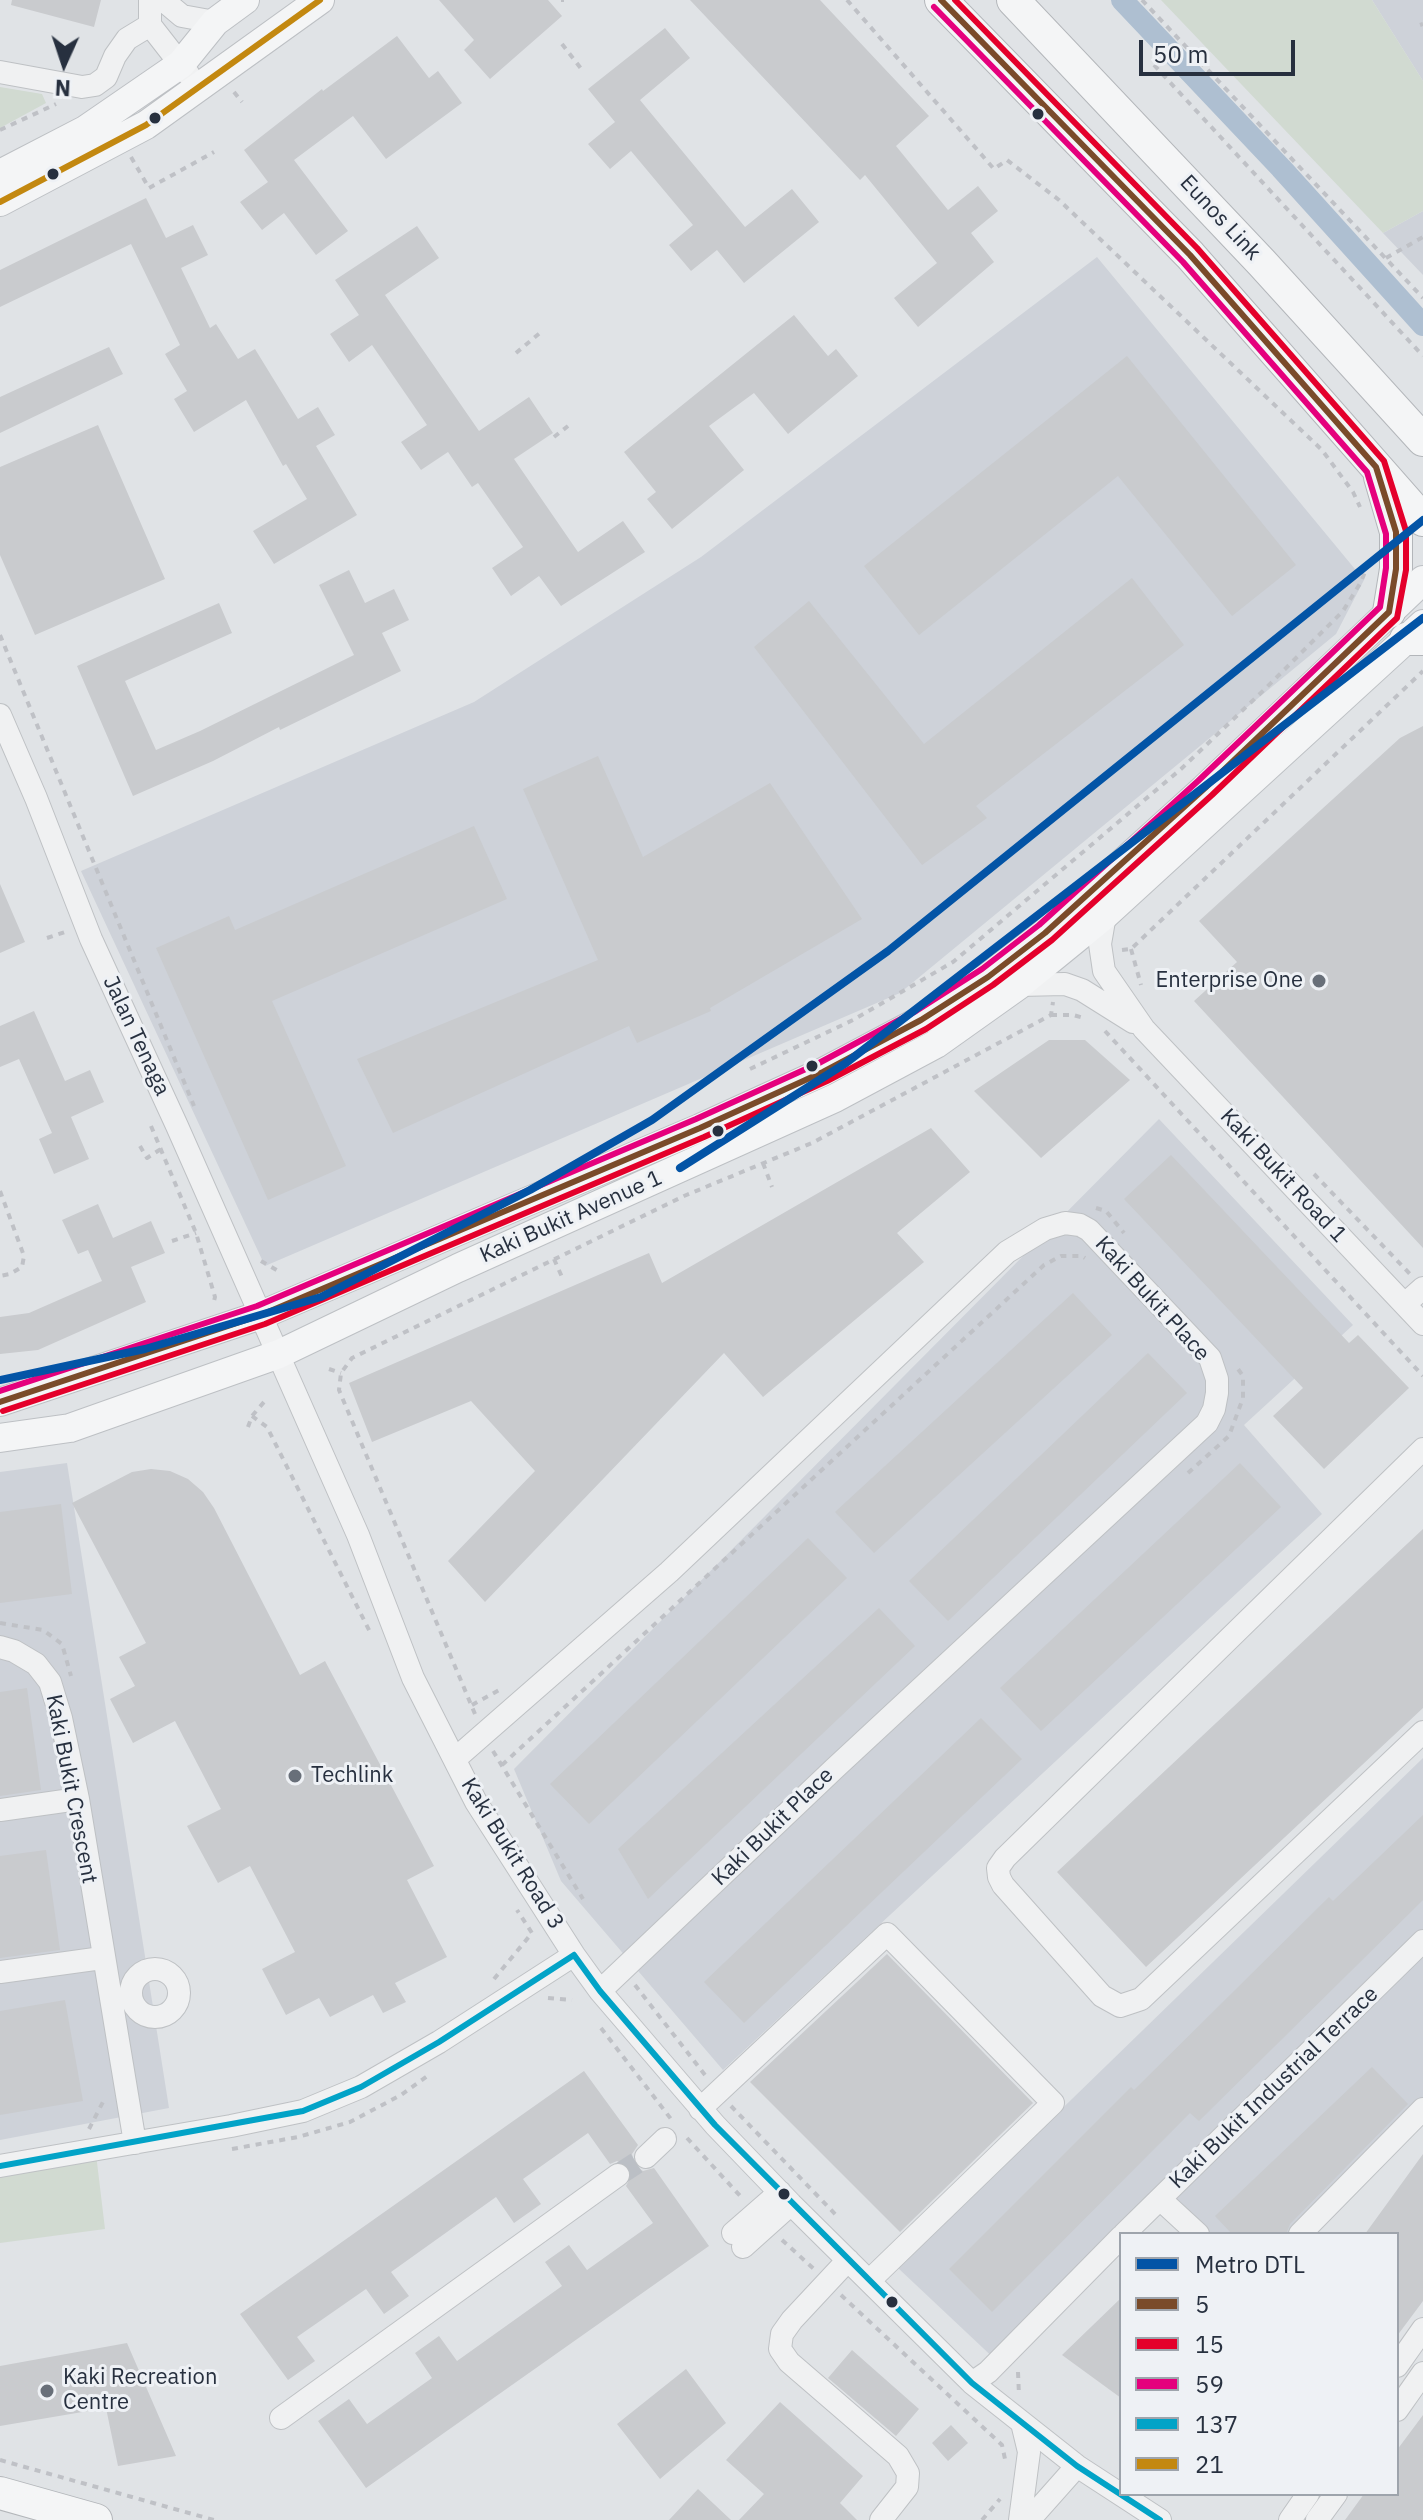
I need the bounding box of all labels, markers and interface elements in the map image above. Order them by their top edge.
north arrow [24,24,104,104]
scale bar [1143,24,1299,74]
text: 50 m [1153,38,1208,70]
text: N [54,74,71,103]
unlabelled marker [1030,106,1046,122]
unlabelled marker [147,110,163,126]
unlabelled marker [45,166,61,182]
street label: Eunos Link [1174,170,1266,266]
place label: Enterprise One [1155,968,1303,994]
street label: Jalan Tenaga [97,972,175,1100]
marker: Enterprise One [1310,972,1328,990]
unlabelled marker [804,1058,820,1074]
street label: Kaki Bukit Road 1 [1214,1104,1352,1248]
unlabelled marker [710,1123,726,1139]
street label: Kaki Bukit Avenue 1 [476,1165,666,1269]
street label: Kaki Bukit Place [1089,1231,1215,1367]
street label: Kaki Bukit Crescent [40,1692,102,1886]
street label: Kaki Bukit Place [707,1762,839,1892]
place label: Techlink [311,1763,393,1789]
marker: Techlink [286,1767,304,1785]
street label: Kaki Bukit Road 3 [455,1773,569,1935]
street label: Kaki Bukit Industrial Terrace [1164,1981,1384,2195]
unlabelled marker [776,2186,792,2202]
legend [1119,2232,1399,2496]
text: Metro DTL [1195,2248,1305,2280]
text: 5 [1195,2288,1209,2320]
unlabelled marker [884,2294,900,2310]
text: 15 [1195,2328,1224,2360]
place label: Kaki Recreation Centre [63,2365,217,2416]
text: 59 [1195,2368,1224,2400]
marker: Kaki Recreation Centre [38,2382,56,2400]
text: 137 [1195,2408,1238,2440]
text: 21 [1195,2448,1224,2480]

